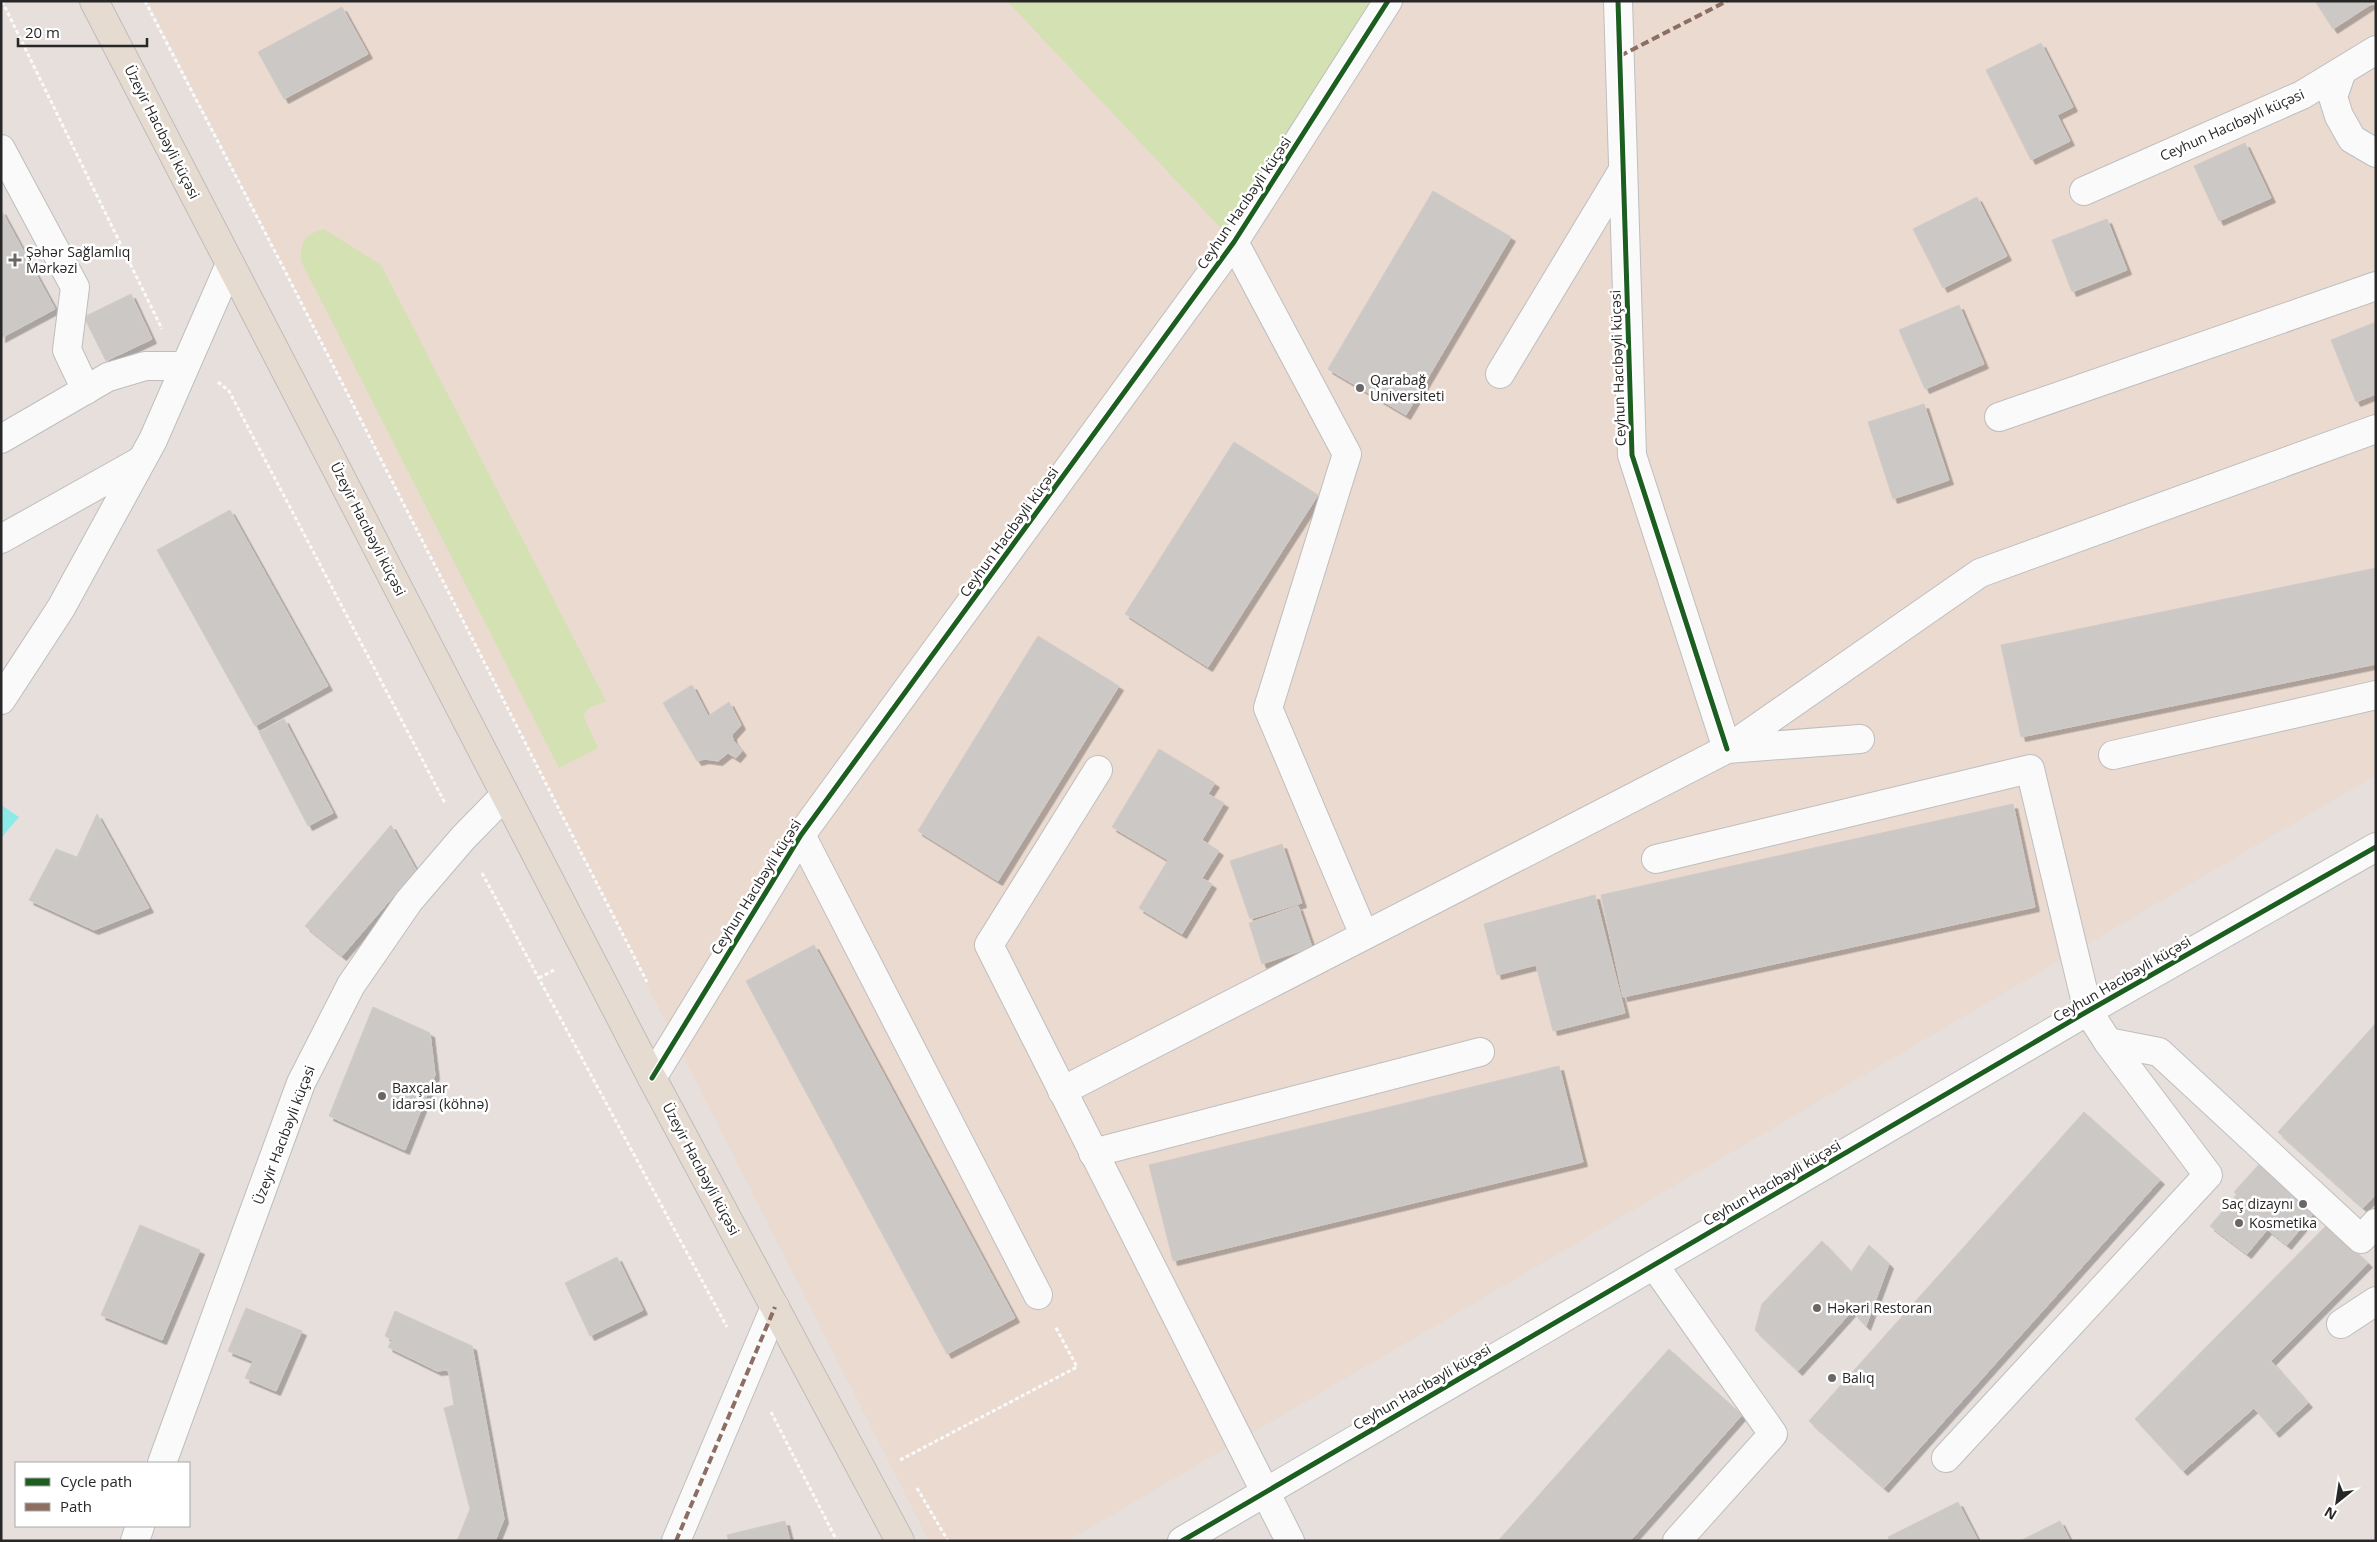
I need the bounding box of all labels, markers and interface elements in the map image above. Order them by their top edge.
scale bar [18,15,146,47]
text: 20 m [25,22,60,42]
street label: Üzeyir Hacıbəyli küçəsi [120,62,204,202]
street label: Ceyhun Hacıbəyli küçəsi [2157,84,2307,165]
street label: Ceyhun Hacıbəyli küçəsi [1192,133,1295,273]
place label: Şəhər Sağlamlıq Mərkəzi [26,242,130,277]
marker: Şəhər Sağlamlıq Mərkəzi [8,253,22,267]
street label: Ceyhun Hacıbəyli küçəsi [1605,290,1630,446]
place label: Qarabağ Universiteti [1370,370,1444,405]
marker: Qarabağ Universiteti [1354,382,1366,394]
street label: Üzeyir Hacıbəyli küçəsi [326,459,410,599]
street label: Ceyhun Hacıbəyli küçəsi [955,463,1062,601]
street label: Ceyhun Hacıbəyli küçəsi [706,815,805,958]
street label: Ceyhun Hacıbəyli küçəsi [2049,931,2194,1026]
street label: Üzeyir Hacıbəyli küçəsi [248,1062,319,1207]
place label: Baxçalar idarəsi (köhnə) [392,1078,488,1113]
marker: Baxçalar idarəsi (köhnə) [376,1090,388,1102]
street label: Üzeyir Hacıbəyli küçəsi [658,1099,745,1238]
street label: Ceyhun Hacıbəyli küçəsi [1699,1135,1844,1230]
place label: Saç dizaynı [2222,1194,2293,1213]
marker: Saç dizaynı [2297,1198,2309,1210]
place label: Kosmetika [2249,1213,2317,1232]
marker: Kosmetika [2233,1217,2245,1229]
place label: Həkəri Restoran [1827,1298,1932,1317]
marker: Həkəri Restoran [1811,1302,1823,1314]
street label: Ceyhun Hacıbəyli küçəsi [1349,1339,1494,1434]
place label: Balıq [1842,1368,1874,1387]
marker: Balıq [1826,1372,1838,1384]
legend [15,1462,190,1527]
text: Cycle path [60,1471,132,1491]
north arrow [2312,1477,2362,1527]
text: Path [60,1496,92,1516]
text: N [2321,1503,2340,1525]

